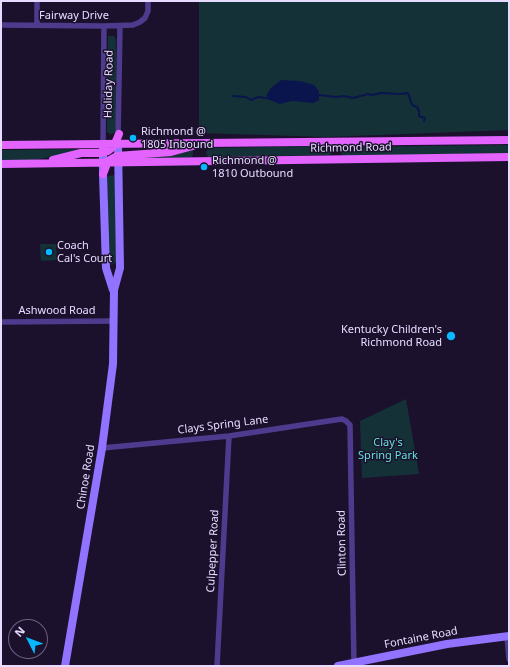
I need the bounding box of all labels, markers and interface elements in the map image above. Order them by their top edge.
street label: Fairway Drive [39,9,109,23]
street label: Holiday Road [102,50,116,118]
place label: Richmond @ 1805 Inbound [141,125,213,151]
marker: Richmond @ 1805 Inbound [128,133,138,143]
street label: Richmond Road [310,141,392,155]
place label: Richmond @ 1810 Outbound [212,154,293,180]
marker: Richmond @ 1810 Outbound [199,162,209,172]
place label: Coach Cal's Court [57,239,112,265]
marker: Coach Cal's Court [44,247,54,257]
street label: Ashwood Road [18,304,96,318]
place label: Kentucky Children's Richmond Road [341,323,442,349]
marker: Kentucky Children's Richmond Road [445,330,457,342]
street label: Clays Spring Lane [177,413,269,437]
park label: Clay's Spring Park [358,436,418,462]
street label: Chinoe Road [74,444,98,510]
street label: Culpepper Road [204,509,222,593]
street label: Clinton Road [335,510,349,576]
north arrow [8,619,48,659]
text: N [11,623,28,640]
street label: Fontaine Road [383,624,459,652]

